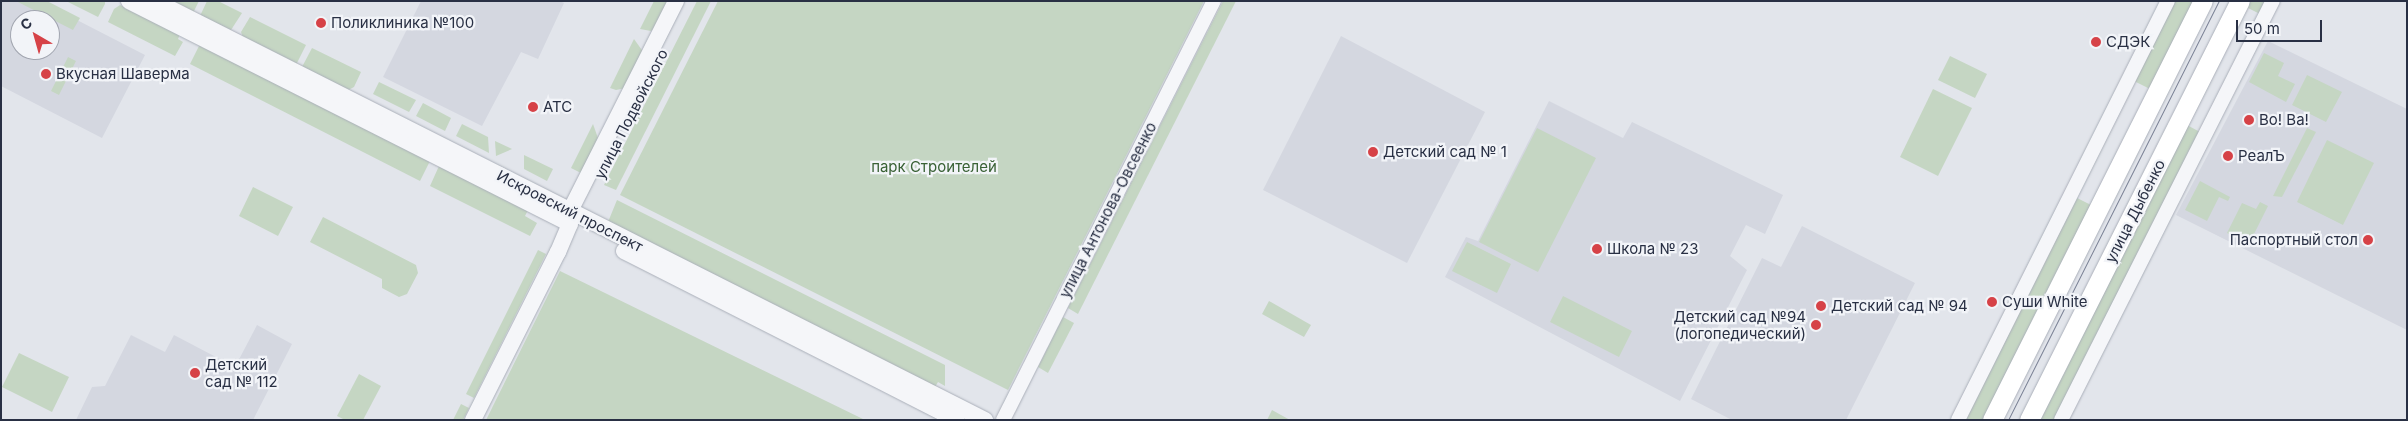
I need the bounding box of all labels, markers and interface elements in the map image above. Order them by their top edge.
north arrow [10,10,60,60]
scale bar [2238,10,2324,42]
text: С [17,14,35,33]
place label: Поликлиника №100 [331,14,474,32]
marker: Поликлиника №100 [315,17,327,29]
text: 50 m [2244,19,2280,38]
place label: СДЭК [2106,33,2150,51]
marker: СДЭК [2090,36,2102,48]
street label: улица Подвойского [590,46,672,182]
place label: Вкусная Шаверма [56,65,190,83]
marker: Вкусная Шаверма [40,68,52,80]
place label: АТС [543,98,572,116]
marker: АТС [527,101,539,113]
place label: Во! Ва! [2259,111,2309,129]
marker: Во! Ва! [2243,114,2255,126]
street label: улица Антонова-Овсеенко [1056,119,1160,301]
place label: Детский сад № 1 [1383,143,1507,161]
marker: Детский сад № 1 [1367,146,1379,158]
place label: РеалЪ [2238,147,2285,165]
marker: РеалЪ [2222,150,2234,162]
street label: улица Дыбенко [2101,156,2169,266]
park label: парк Строителей [871,158,997,176]
street label: Искровский проспект [494,166,646,256]
place label: Паспортный стол [2230,231,2358,249]
marker: Паспортный стол [2362,234,2374,246]
place label: Школа № 23 [1607,240,1698,258]
marker: Школа № 23 [1591,243,1603,255]
place label: Суши White [2002,293,2088,311]
marker: Суши White [1986,296,1998,308]
place label: Детский сад № 94 [1831,297,1968,315]
marker: Детский сад № 94 [1815,300,1827,312]
place label: Детский сад №94 (логопедический) [1673,307,1806,342]
marker: Детский сад №94 (логопедический) [1810,319,1822,331]
place label: Детский сад № 112 [205,355,278,390]
marker: Детский сад № 112 [189,367,201,379]

